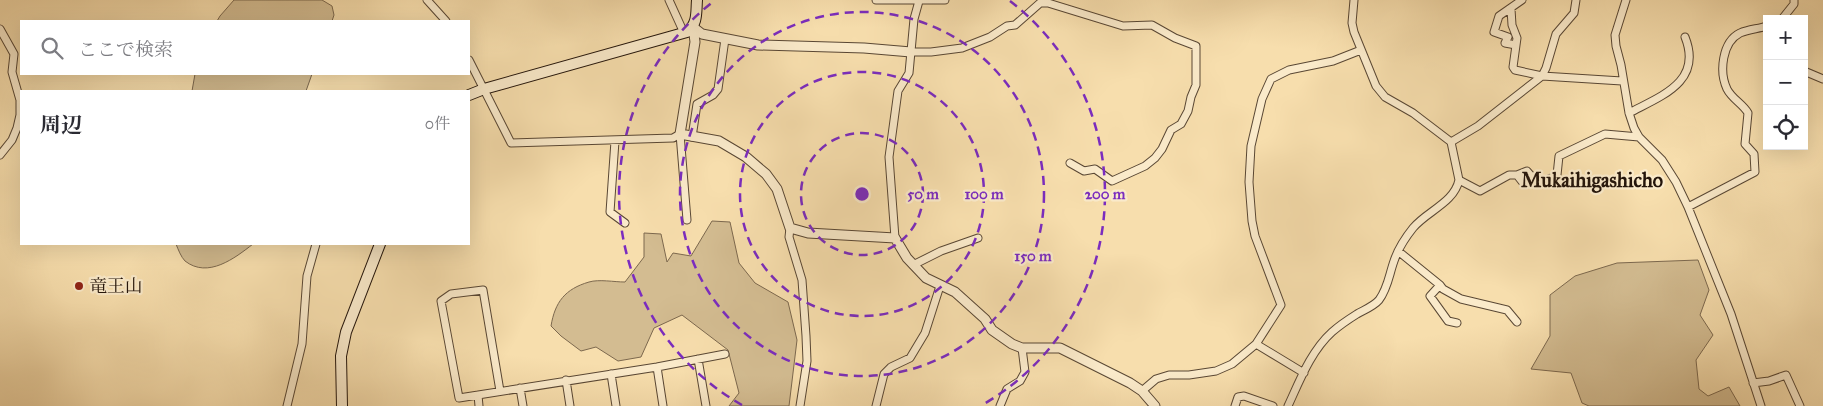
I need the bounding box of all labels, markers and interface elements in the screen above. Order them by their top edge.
map controls [1763,15,1808,150]
button: + [1763,15,1808,60]
search box [20,20,470,75]
icon: search [38,34,66,62]
text: ここで検索 [78,38,173,61]
button: − [1763,60,1808,105]
button: locate [1763,105,1808,150]
text: 周辺 [40,112,82,138]
text: 0件 [425,114,450,133]
district label: Mukaihigashicho [1521,168,1663,193]
centre of rings [853,185,871,203]
text: 50 m [907,185,939,203]
text: 100 m [964,185,1004,203]
text: 200 m [1085,185,1126,203]
text: 150 m [1014,247,1052,265]
place label: 竜王山 [89,275,143,297]
marker: 竜王山 [73,280,85,292]

